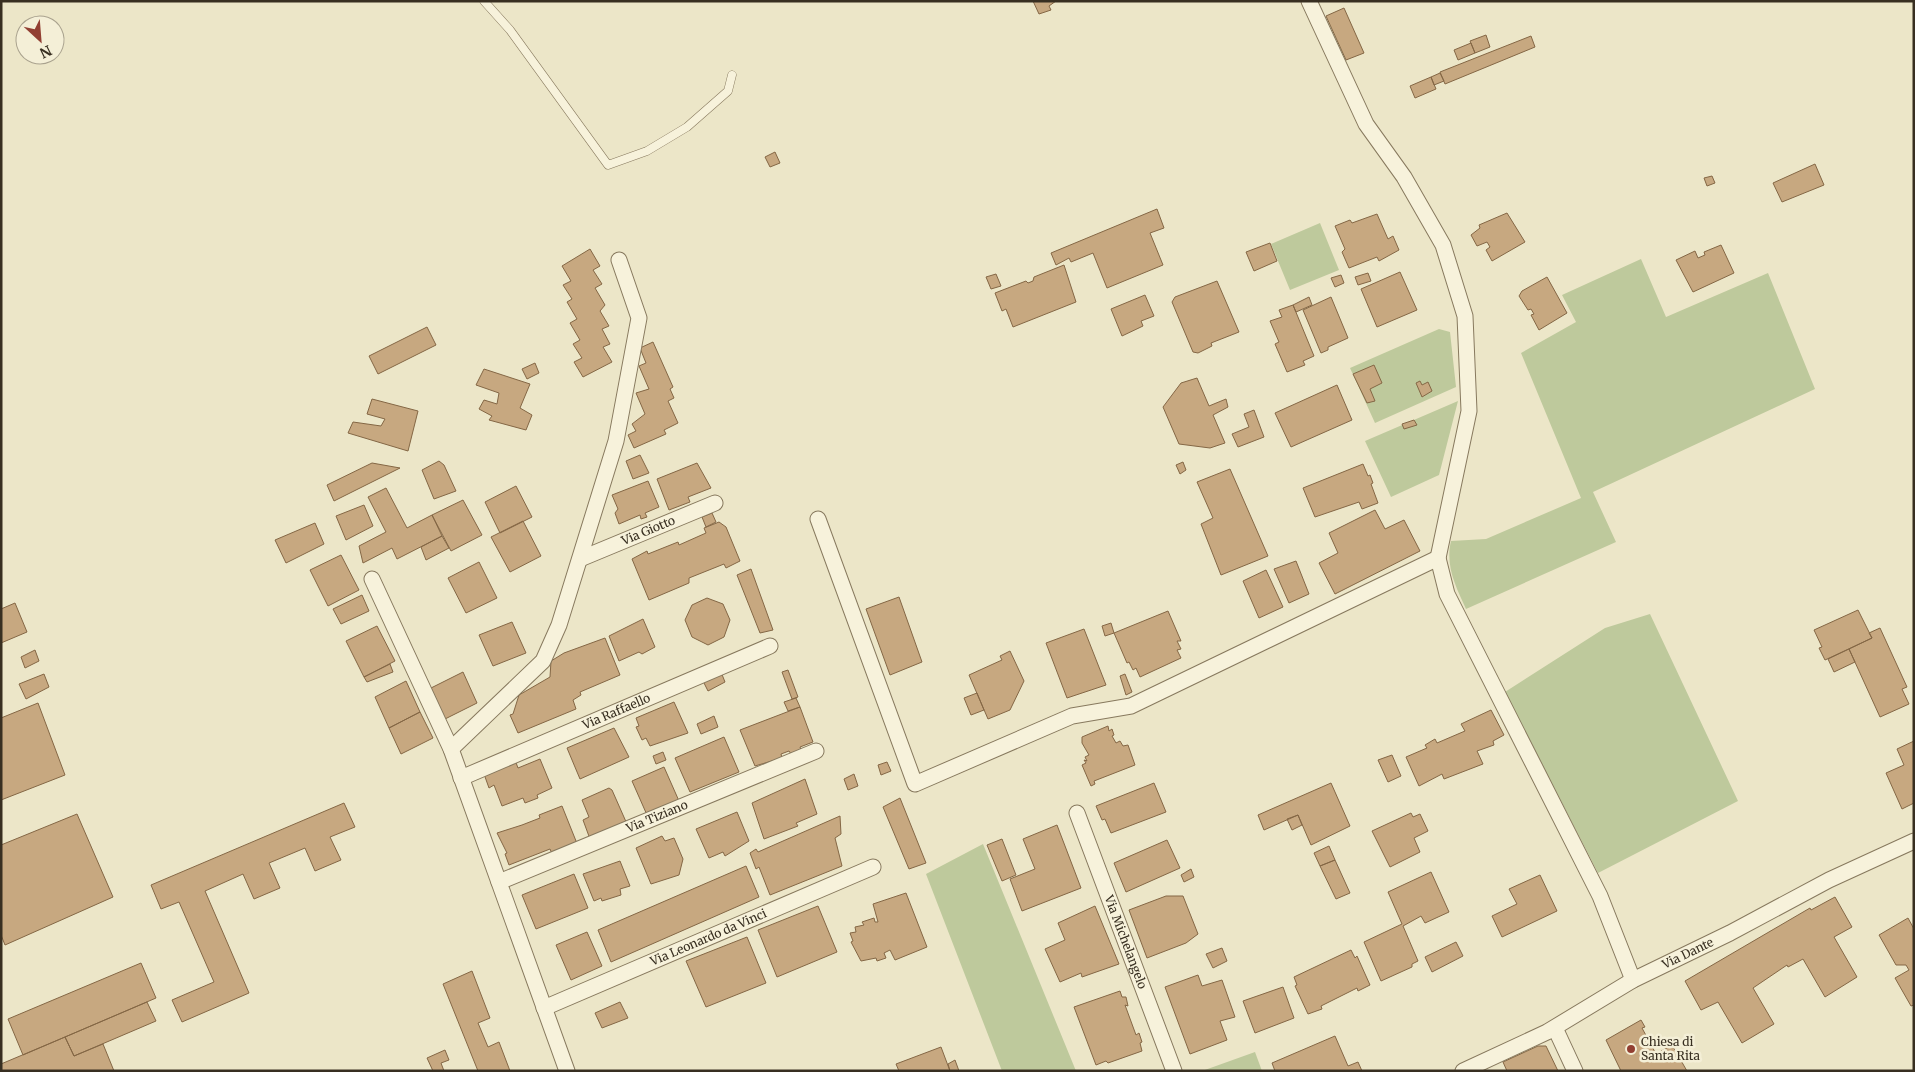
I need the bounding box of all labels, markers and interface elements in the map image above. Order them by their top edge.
north arrow [15,15,65,65]
text: N [37,41,55,62]
street label: Via Giotto [618,512,677,548]
street label: Via Raffaello [579,690,652,733]
street label: Via Tiziano [623,797,690,836]
street label: Via Michelangelo [1101,892,1150,991]
street label: Via Leonardo da Vinci [647,905,769,969]
street label: Via Dante [1659,934,1716,972]
place label: Chiesa di Santa Rita [1641,1034,1700,1063]
marker: Chiesa di Santa Rita [1625,1043,1637,1055]

